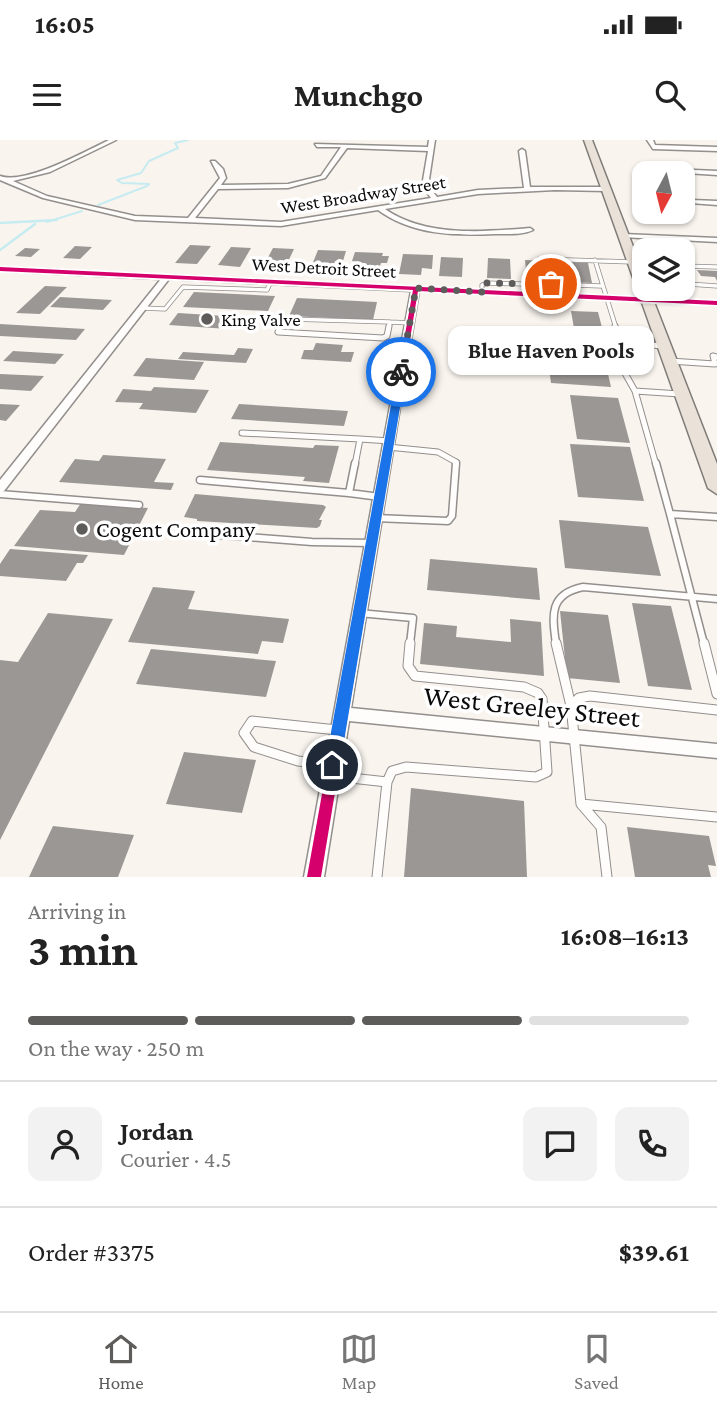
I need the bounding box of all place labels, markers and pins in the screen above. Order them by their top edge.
pin [521,254,581,314]
place label: King Valve [221,309,301,330]
marker: King Valve [199,311,215,327]
callout: Blue Haven Pools [448,326,654,375]
place label: Cogent Company [96,516,256,542]
marker: Cogent Company [74,521,90,537]
pin [302,735,362,795]

